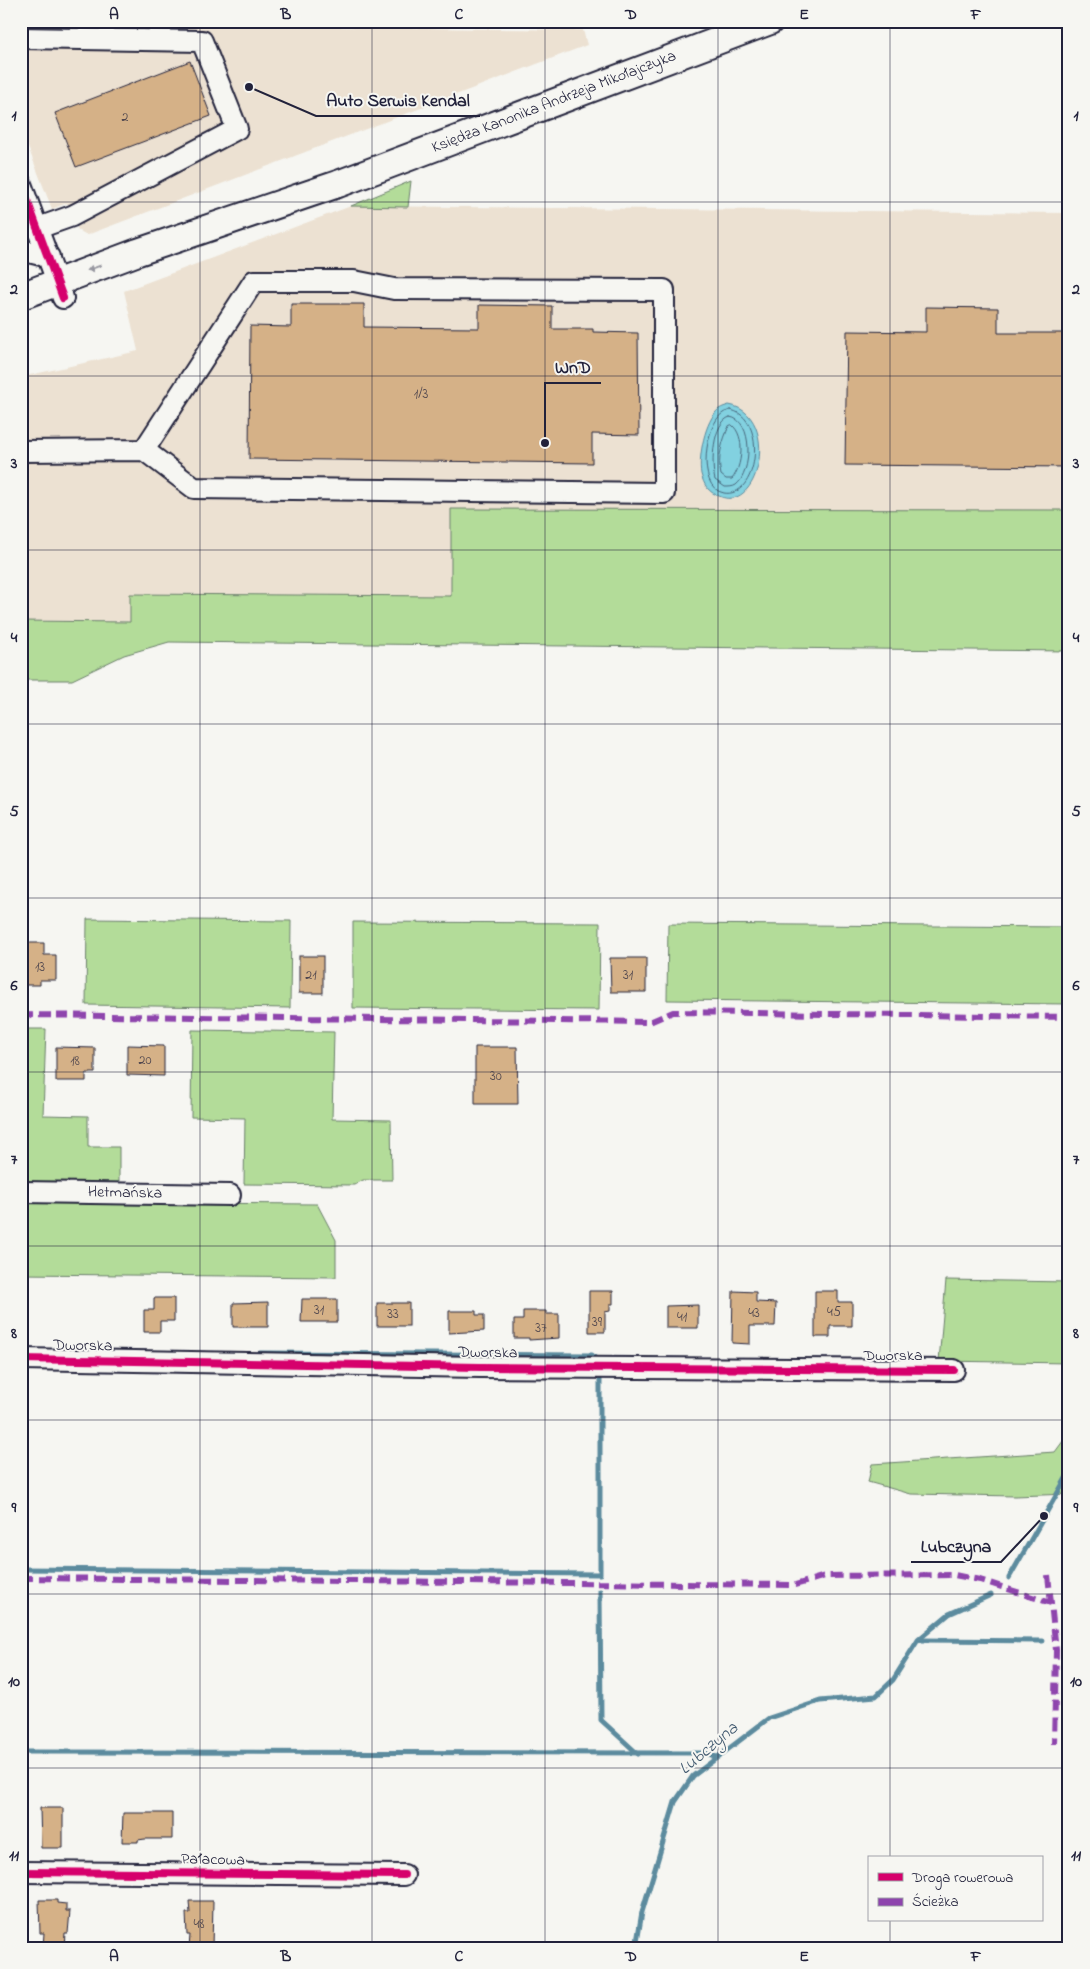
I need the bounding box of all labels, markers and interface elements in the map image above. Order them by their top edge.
text: A [109,3,119,27]
text: B [280,3,292,27]
text: C [455,3,464,27]
text: D [624,3,637,27]
text: E [799,3,809,27]
text: F [970,3,982,27]
street label: Księdza Kanonika Andrzeja Mikołajczyka [428,44,680,160]
callout: Auto Serwis Kendal [316,83,480,116]
text: Auto Serwis Kendal [326,89,470,115]
text: 1 [11,104,17,128]
text: 1 [1073,104,1079,128]
house number: 2 [122,107,129,128]
one-way arrow [86,265,101,272]
text: 2 [9,278,18,302]
text: 2 [1071,278,1080,302]
callout: WnD [545,350,601,383]
text: WnD [555,356,591,382]
house number: 1/3 [414,384,429,405]
text: 3 [10,452,18,476]
text: 3 [1072,452,1080,476]
text: 4 [10,626,18,650]
text: 4 [1072,626,1080,650]
text: 5 [9,800,19,824]
text: 5 [1071,800,1081,824]
house number: 13 [35,957,45,978]
house number: 21 [305,965,317,986]
house number: 31 [623,965,634,986]
text: 6 [9,974,18,998]
text: 6 [1071,974,1080,998]
house number: 20 [138,1050,152,1071]
house number: 18 [70,1051,80,1072]
house number: 30 [490,1066,502,1087]
text: 7 [11,1148,18,1172]
text: 7 [1073,1148,1080,1172]
street label: Hetmańska [88,1180,162,1206]
house number: 31 [314,1300,325,1321]
house number: 45 [827,1302,841,1323]
house number: 43 [748,1303,760,1324]
house number: 33 [387,1304,399,1325]
house number: 41 [677,1307,688,1328]
house number: 39 [592,1312,603,1333]
house number: 37 [535,1318,547,1339]
text: 8 [10,1322,17,1346]
text: 8 [1072,1322,1079,1346]
street label: Dworska [52,1333,113,1359]
street label: Dworska [457,1340,518,1366]
street label: Dworska [862,1344,923,1368]
text: 9 [11,1496,17,1520]
text: 9 [1073,1496,1079,1520]
callout: Lubczyna [911,1529,1001,1562]
text: Lubczyna [921,1535,992,1562]
text: 10 [8,1670,20,1694]
text: 10 [1070,1670,1082,1694]
water label: Lubczyna [674,1716,745,1782]
text: 11 [9,1844,20,1868]
text: 11 [1071,1844,1082,1868]
street label: Pałacowa [181,1847,245,1873]
legend [868,1856,1042,1922]
text: Droga rowerowa [911,1867,1013,1890]
text: Ścieżka [912,1891,959,1913]
house number: 48 [193,1914,205,1935]
text: A [109,1945,119,1969]
text: B [280,1945,292,1969]
text: C [455,1945,464,1969]
text: D [624,1945,637,1969]
text: E [799,1945,809,1969]
text: F [970,1945,982,1969]

